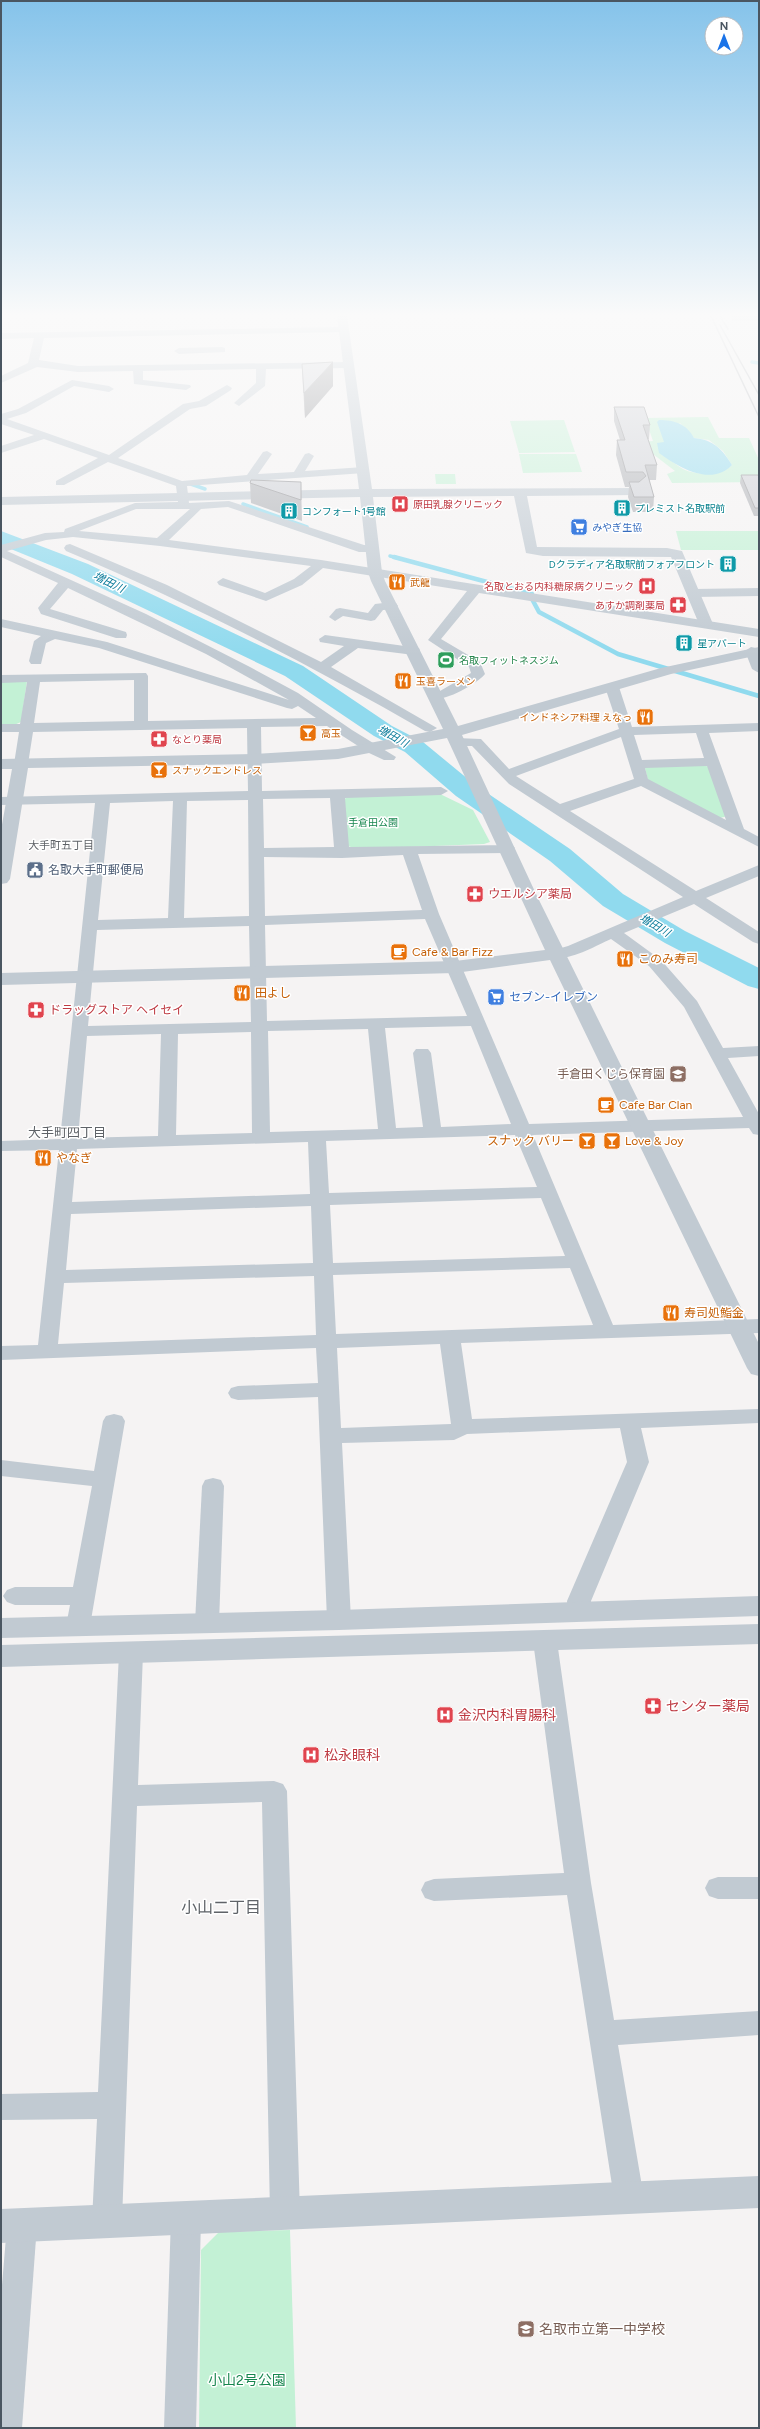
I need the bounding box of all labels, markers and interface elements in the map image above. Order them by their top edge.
north arrow [704,16,744,56]
text: N [720,20,728,33]
hospital icon: 原田乳腺クリニック [390,494,410,514]
place label: 原田乳腺クリニック [413,498,503,511]
building icon: プレミスト名取駅前 [612,498,632,518]
building icon: コンフォート1号館 [279,501,299,521]
place label: プレミスト名取駅前 [635,502,725,515]
place label: コンフォート1号館 [302,505,386,518]
supermarket icon: みやぎ生協 [569,517,589,537]
place label: みやぎ生協 [592,521,642,534]
building icon: Dクラディア名取駅前フォアフロント [718,554,738,574]
place label: Dクラディア名取駅前フォアフロント [549,558,715,571]
water label: 増田川 [91,569,127,596]
restaurant icon: 武龍 [387,572,407,592]
place label: 武龍 [410,576,430,589]
hospital icon: 名取とおる内科糖尿病クリニック [637,576,657,596]
place label: 名取とおる内科糖尿病クリニック [484,580,634,593]
pharmacy icon: あすか調剤薬局 [668,595,688,615]
place label: あすか調剤薬局 [595,599,665,612]
building icon: 星アパート [674,633,694,653]
place label: 星アパート [697,637,747,650]
sports icon: 名取フィットネスジム [436,650,456,670]
place label: 名取フィットネスジム [459,654,559,667]
restaurant icon: 玉喜ラーメン [393,671,413,691]
place label: 玉喜ラーメン [416,675,476,688]
restaurant icon: インドネシア料理 えなっ [635,707,655,727]
place label: インドネシア料理 えなっ [520,711,632,724]
bar icon: 高玉 [298,723,318,743]
water label: 増田川 [375,723,411,751]
place label: 高玉 [321,727,341,740]
pharmacy icon: なとり薬局 [149,729,169,749]
place label: なとり薬局 [172,733,222,746]
bar icon: スナックエンドレス [149,760,169,780]
place label: スナックエンドレス [172,764,262,777]
park label: 手倉田公園 [348,816,398,829]
district label: 大手町五丁目 [28,839,94,852]
public building icon: 名取大手町郵便局 [25,860,45,880]
place label: 名取大手町郵便局 [48,863,144,877]
pharmacy icon: ウエルシア薬局 [465,884,485,904]
place label: ウエルシア薬局 [488,887,572,901]
water label: 増田川 [637,911,673,940]
cafe icon: Cafe & Bar Fizz [389,942,409,962]
place label: Cafe & Bar Fizz [412,945,493,959]
restaurant icon: このみ寿司 [615,949,635,969]
place label: このみ寿司 [638,952,698,966]
restaurant icon: 田よし [232,983,252,1003]
place label: 田よし [255,986,291,1000]
supermarket icon: セブン-イレブン [486,987,506,1007]
place label: セブン-イレブン [509,990,598,1004]
pharmacy icon: ドラッグストア ヘイセイ [26,1000,46,1020]
place label: ドラッグストア ヘイセイ [49,1003,184,1017]
school or university icon: 手倉田くじら保育園 [668,1064,688,1084]
place label: 手倉田くじら保育園 [557,1067,665,1081]
cafe icon: Cafe Bar Clan [596,1095,616,1115]
place label: Cafe Bar Clan [619,1098,693,1112]
district label: 大手町四丁目 [28,1125,106,1140]
bar icon: スナック バリー [577,1131,597,1151]
bar icon: Love & Joy [602,1131,622,1151]
place label: スナック バリー [487,1134,574,1148]
place label: Love & Joy [625,1134,684,1148]
restaurant icon: やなぎ [33,1148,53,1168]
place label: やなぎ [56,1151,92,1165]
restaurant icon: 寿司処鮨金 [661,1303,681,1323]
place label: 寿司処鮨金 [684,1306,744,1320]
pharmacy icon: センター薬局 [643,1696,663,1716]
place label: センター薬局 [666,1698,750,1715]
hospital icon: 金沢内科胃腸科 [435,1705,455,1725]
place label: 金沢内科胃腸科 [458,1707,556,1724]
hospital icon: 松永眼科 [301,1745,321,1765]
place label: 松永眼科 [324,1747,380,1764]
district label: 小山二丁目 [181,1898,261,1917]
school or university icon: 名取市立第一中学校 [516,2319,536,2339]
place label: 名取市立第一中学校 [539,2321,665,2338]
park label: 小山2号公園 [208,2372,286,2389]

